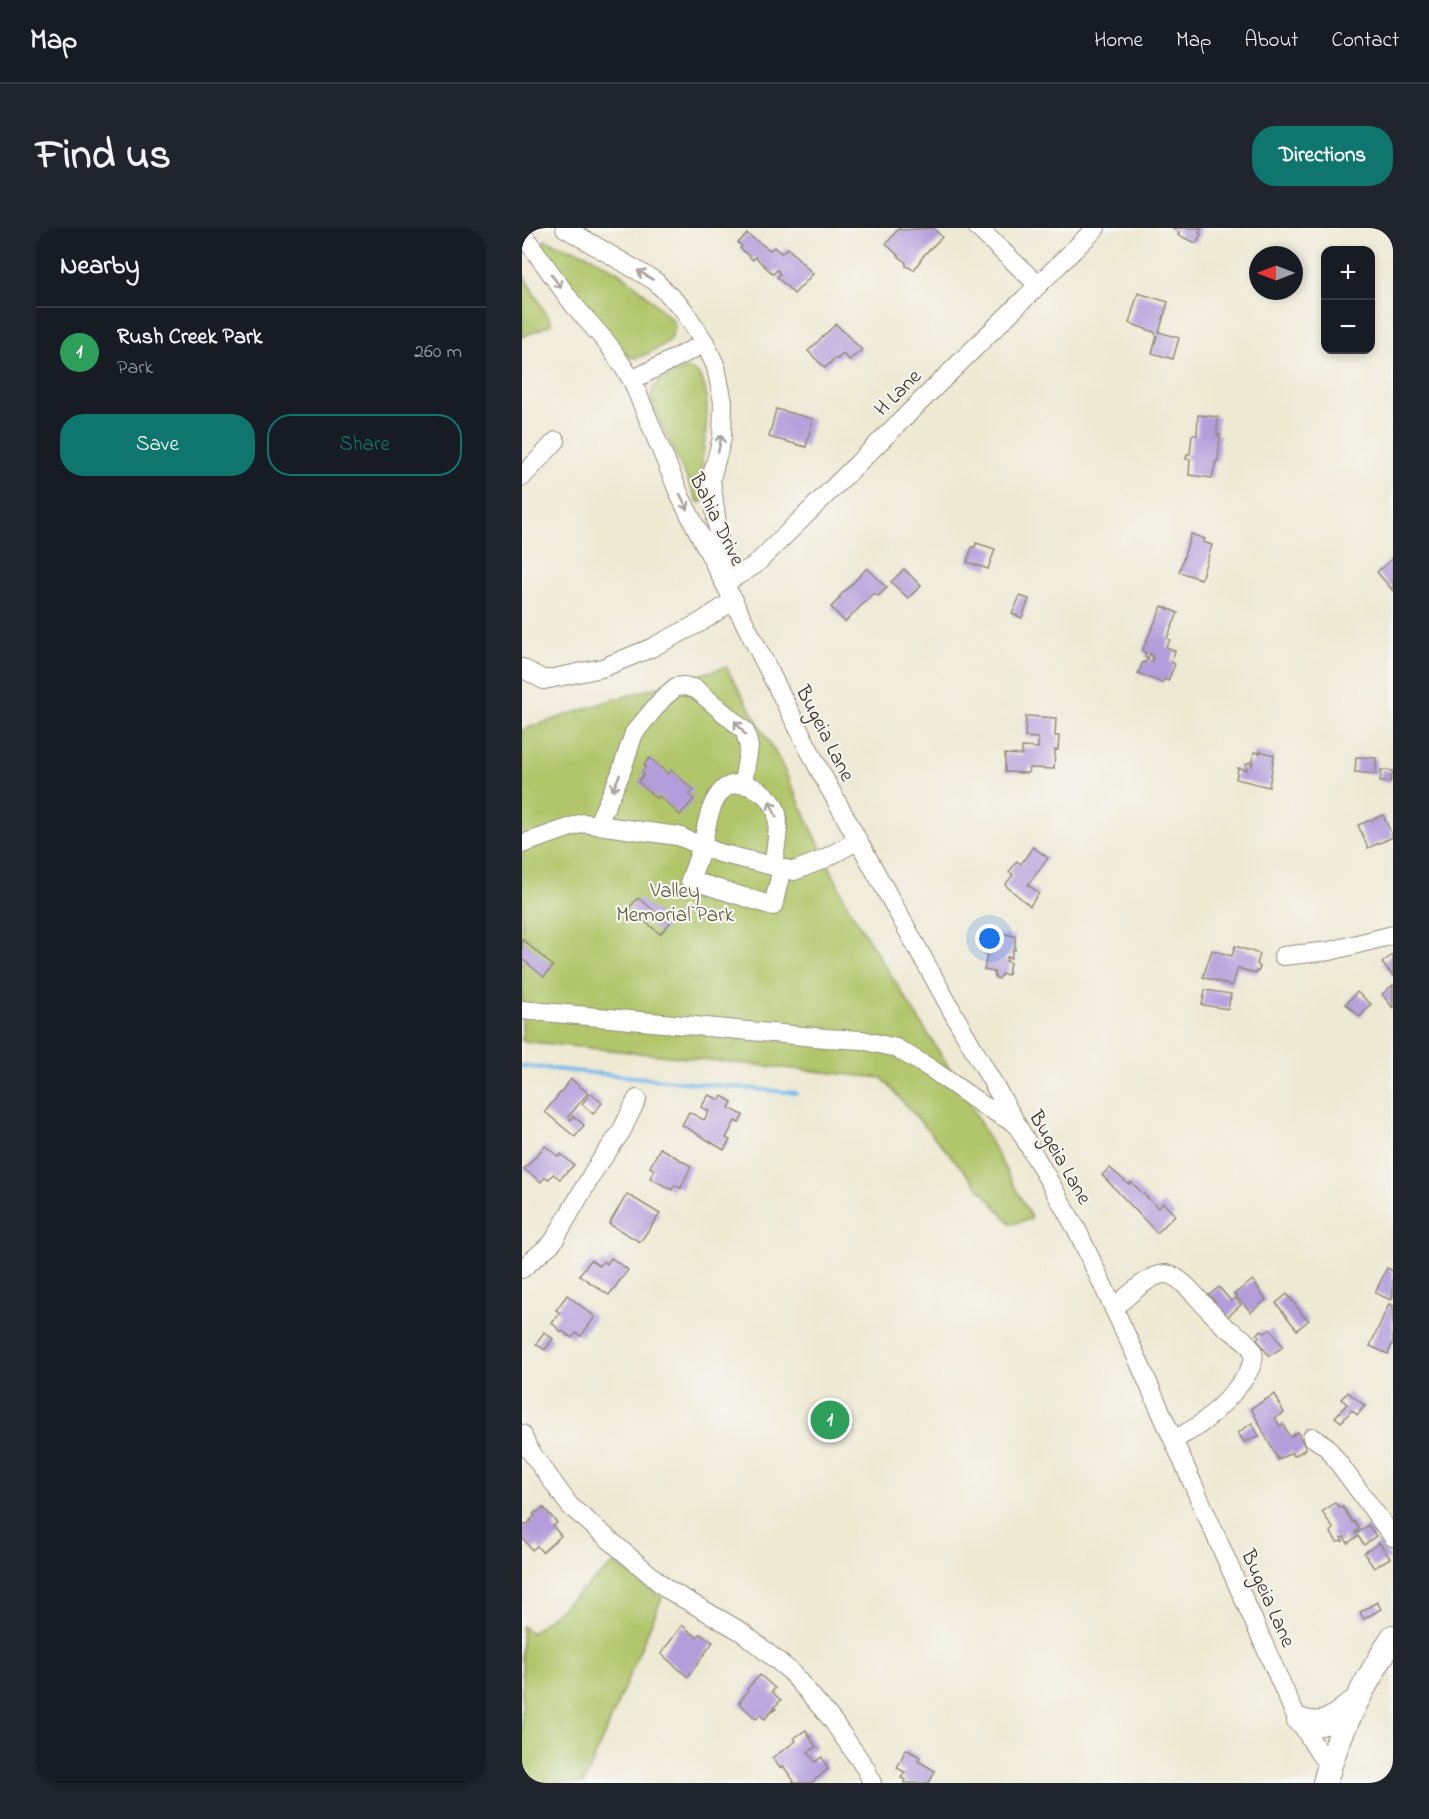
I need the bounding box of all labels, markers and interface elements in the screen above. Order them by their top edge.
text: Map [30,21,77,62]
text: Home [1094,26,1143,56]
text: Map [1176,26,1211,56]
text: About [1244,26,1298,56]
text: Contact [1331,26,1399,56]
text: Find us [36,126,171,187]
button: Directions [1252,126,1393,186]
north arrow [1249,246,1303,300]
map controls [1321,246,1375,354]
button: + [1321,246,1375,300]
text: Nearby [60,248,139,286]
one-way arrow [637,269,654,281]
one-way arrow [550,272,562,288]
button: − [1321,300,1375,354]
text: Rush Creek Park [117,322,262,354]
text: 1 [76,338,83,367]
text: 260 m [414,338,462,367]
text: Park [117,354,153,383]
street label: H Lane [868,362,929,424]
button: Save [60,414,255,476]
button: Share [267,414,462,476]
one-way arrow [715,434,726,453]
street label: Bahia Drive [680,468,752,572]
one-way arrow [678,493,690,511]
street label: Bugeia Lane [785,680,861,789]
one-way arrow [734,720,747,736]
one-way arrow [610,773,622,791]
one-way arrow [767,800,778,818]
park label: Valley Memorial Park [616,877,735,931]
your location [975,924,1004,953]
street label: Bugeia Lane [1018,1105,1099,1212]
pin: 1 [810,1398,850,1442]
street label: Bugeia Lane [1230,1544,1302,1654]

